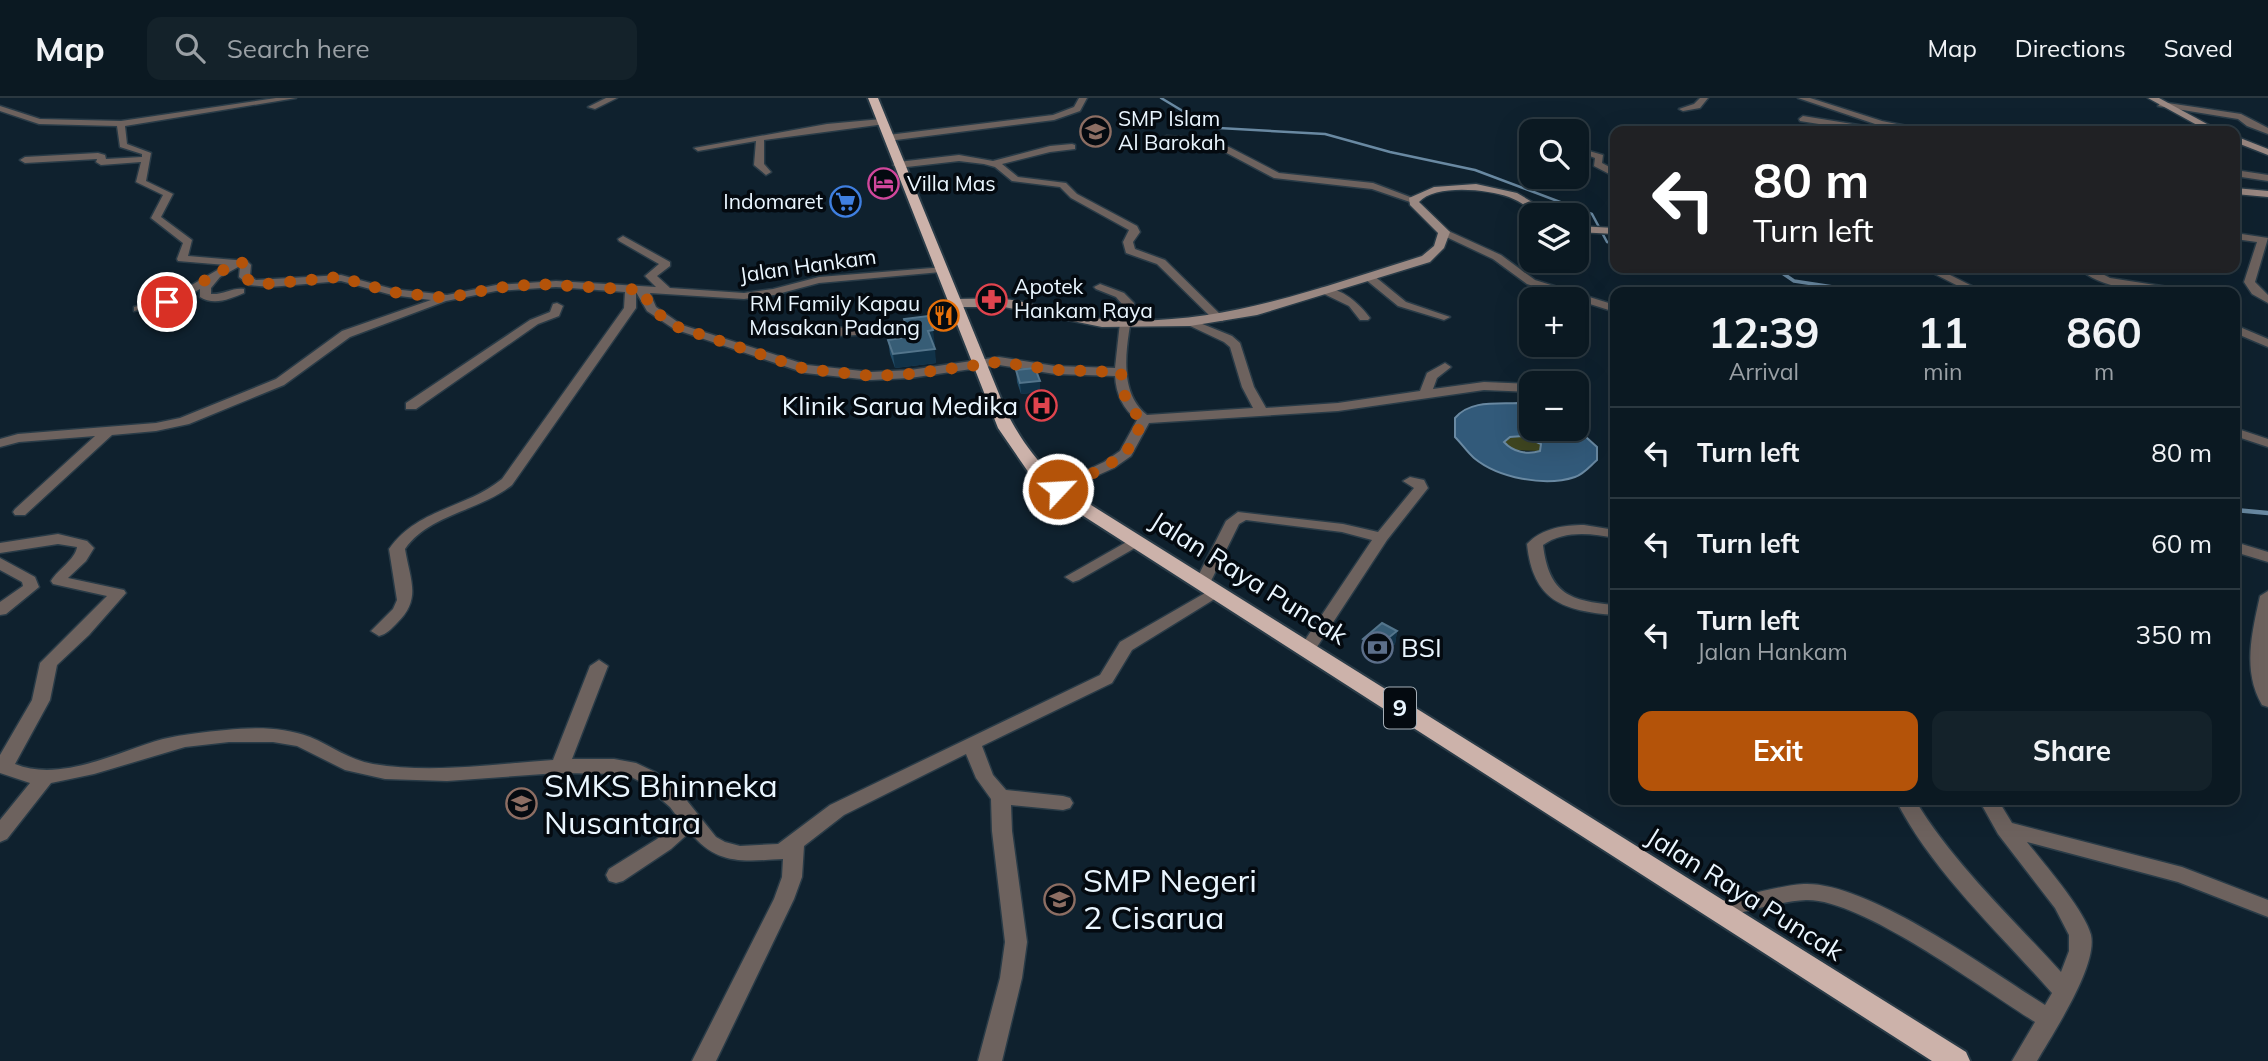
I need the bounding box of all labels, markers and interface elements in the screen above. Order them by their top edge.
search box [147,17,637,80]
text: Map [35,28,105,69]
icon: search [171,29,209,67]
text: Search here [227,32,370,65]
text: Map [1927,33,1977,63]
text: Directions [2015,33,2126,63]
text: Saved [2164,33,2233,63]
place label: SMP Islam Al Barokah [1118,105,1226,155]
school or university icon: SMP Islam Al Barokah [1078,114,1112,148]
map controls [1519,119,1589,441]
button: search [1519,119,1589,189]
text: 80 m [1753,149,1869,210]
icon: left [1638,154,1729,245]
hotel icon: Villa Mas [867,167,901,201]
place label: Villa Mas [907,170,996,196]
supermarket icon: Indomaret [829,185,863,219]
place label: Indomaret [723,188,823,214]
button: layers [1519,203,1589,273]
text: Turn left [1753,210,1873,250]
street label: Jalan Hankam [738,243,878,287]
pin [137,272,197,332]
place label: Apotek Hankam Raya [1014,273,1153,323]
pharmacy icon: Apotek Hankam Raya [974,282,1008,316]
icon: arrive [148,283,186,321]
button: + [1519,287,1589,357]
place label: RM Family Kapau Masakan Padang [749,290,920,340]
restaurant icon: RM Family Kapau Masakan Padang [926,299,960,333]
text: 12:39 [1708,306,1819,359]
text: 11 [1918,306,1968,359]
text: 860 [2066,306,2142,359]
text: Arrival [1729,357,1799,386]
text: min [1923,357,1962,386]
text: m [2094,357,2114,386]
button: − [1519,371,1589,441]
place label: Klinik Sarua Medika [782,389,1018,422]
hospital icon: Klinik Sarua Medika [1024,389,1058,423]
icon: left [1638,434,1676,472]
text: Turn left [1697,436,1799,469]
text: 80 m [2151,436,2212,469]
position arrow [1021,452,1095,526]
street label: Jalan Raya Puncak [1145,504,1354,652]
icon: left [1638,525,1676,563]
text: Turn left [1697,527,1799,560]
text: 60 m [2151,527,2212,560]
text: Turn left [1697,604,1799,637]
icon: left [1638,616,1676,654]
text: 350 m [2136,618,2212,651]
bank icon: BSI [1361,631,1395,665]
place label: BSI [1401,631,1442,664]
text: Jalan Hankam [1697,637,1848,666]
road number: 9 [1384,688,1416,728]
button: Exit [1638,711,1918,791]
button: Share [1932,711,2212,791]
place label: SMKS Bhinneka Nusantara [544,765,778,842]
school or university icon: SMKS Bhinneka Nusantara [504,787,538,821]
street label: Jalan Raya Puncak [1641,820,1850,968]
place label: SMP Negeri 2 Cisarua [1083,860,1257,937]
school or university icon: SMP Negeri 2 Cisarua [1043,882,1077,916]

